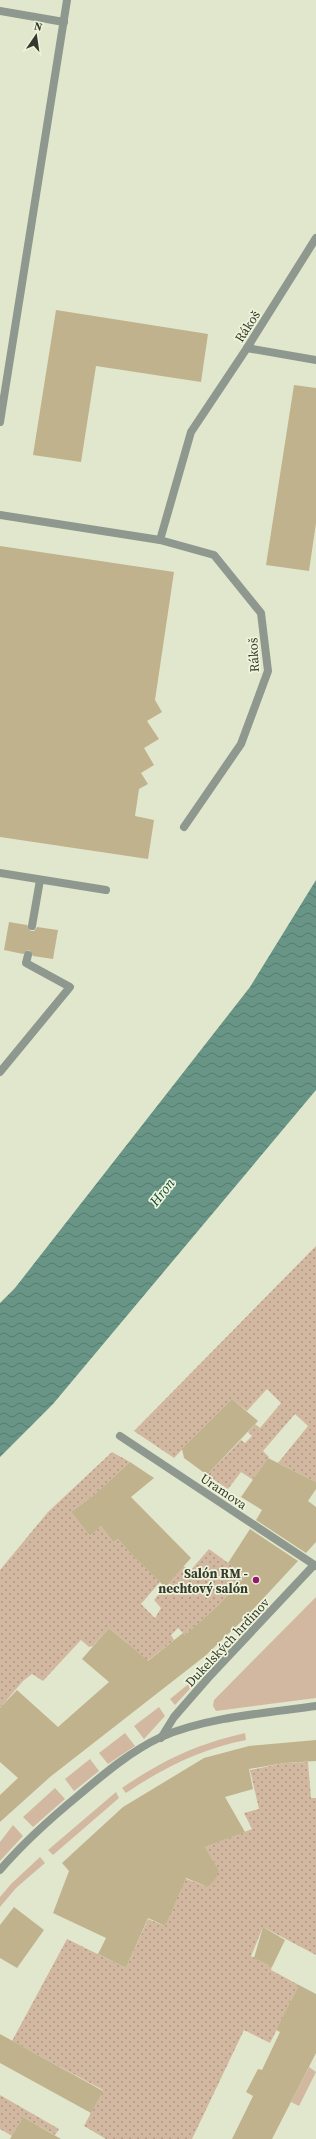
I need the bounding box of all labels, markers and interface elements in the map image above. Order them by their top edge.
north arrow [16,16,56,56]
text: N [33,19,44,35]
street label: Rákoš [231,307,264,345]
street label: Rákoš [244,637,263,673]
water label: Hron [144,1174,179,1211]
street label: Uramova [197,1470,251,1513]
place label: Salón RM - nechtový salón [158,1565,248,1597]
marker: Salón RM - nechtový salón [251,1575,261,1585]
street label: Dukelských hrdinov [182,1594,273,1691]

